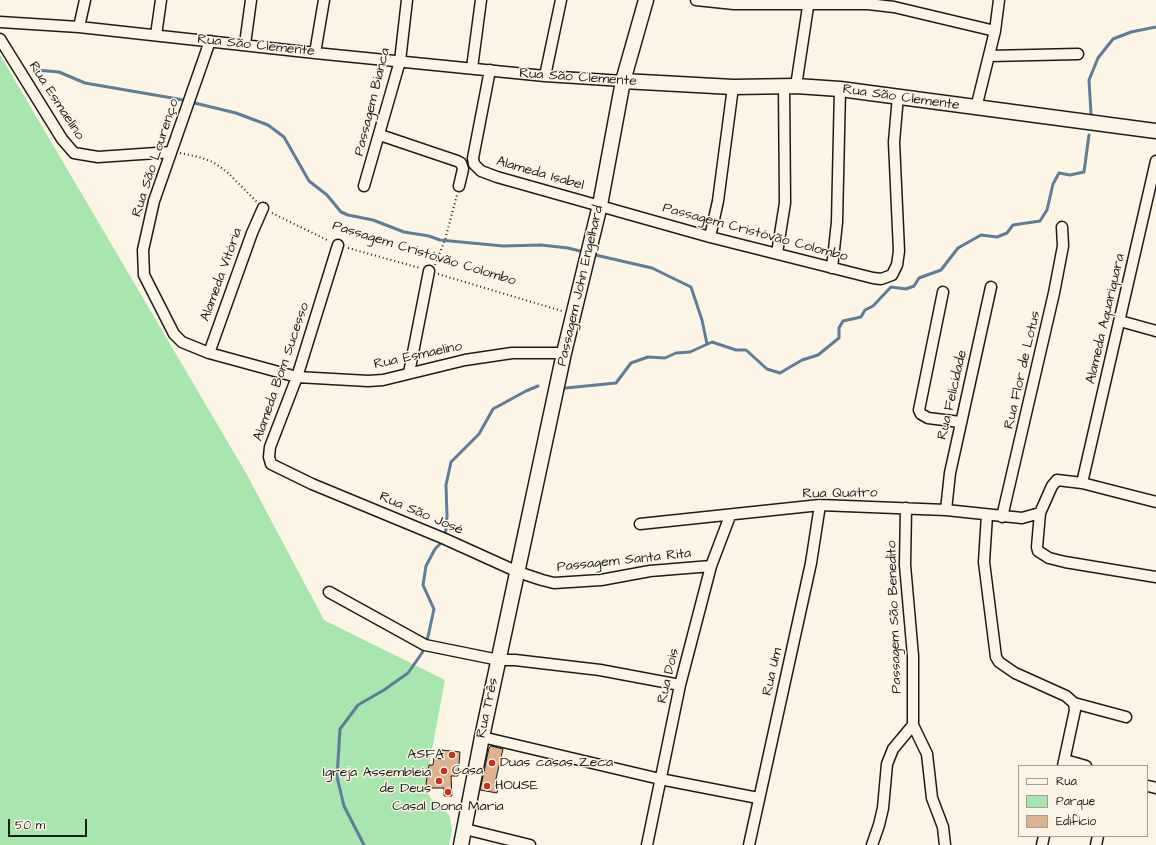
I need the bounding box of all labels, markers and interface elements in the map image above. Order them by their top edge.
street label: Rua São Clemente [197,31,315,61]
street label: Passagem Bianca [351,46,395,158]
street label: Rua Esmaelino [24,59,88,143]
street label: Rua São Clemente [519,66,637,90]
street label: Rua São Clemente [841,81,961,115]
street label: Rua São Lourenço [129,97,183,219]
street label: Alameda Isabel [494,153,586,195]
street label: Passagem Cristóvão Colombo [660,200,850,266]
street label: Passagem John Engelhard [554,204,608,368]
street label: Passagem Cristóvão Colombo [330,218,518,290]
street label: Alameda Vitória [197,226,247,324]
street label: Alameda Aquariquara [1083,252,1129,386]
street label: Alameda Bom Sucesso [250,300,314,444]
street label: Rua Flor de Lotus [1001,309,1045,431]
street label: Rua Esmaelino [372,338,464,374]
street label: Rua Felicidade [935,349,971,441]
street label: Rua Quatro [802,485,878,503]
street label: Rua São José [377,489,465,539]
street label: Passagem São Benedito [884,540,906,694]
street label: Passagem Santa Rita [556,546,692,576]
street label: Rua Um [759,646,787,698]
street label: Rua Dois [655,647,683,705]
street label: Rua Três [473,676,503,740]
place label: ASFA [407,747,444,763]
marker: ASFA [447,750,457,760]
place label: Duas casas Zeca [500,755,613,771]
marker: Duas casas Zeca [487,758,497,768]
place label: Casa [452,763,483,779]
place label: Igreja Assembleia de Deus [323,765,431,798]
legend [1018,765,1148,837]
marker: Casa [439,766,449,776]
text: Rua [1056,773,1077,790]
marker: Igreja Assembleia de Deus [434,776,444,786]
place label: HOUSE [495,778,538,794]
marker: HOUSE [482,781,492,791]
marker: Casal Dona Maria [443,787,453,797]
text: Parque [1056,793,1095,810]
place label: Casal Dona Maria [392,799,504,815]
scale bar [10,811,89,837]
text: Edifício [1056,813,1096,830]
text: 50 m [15,817,45,834]

